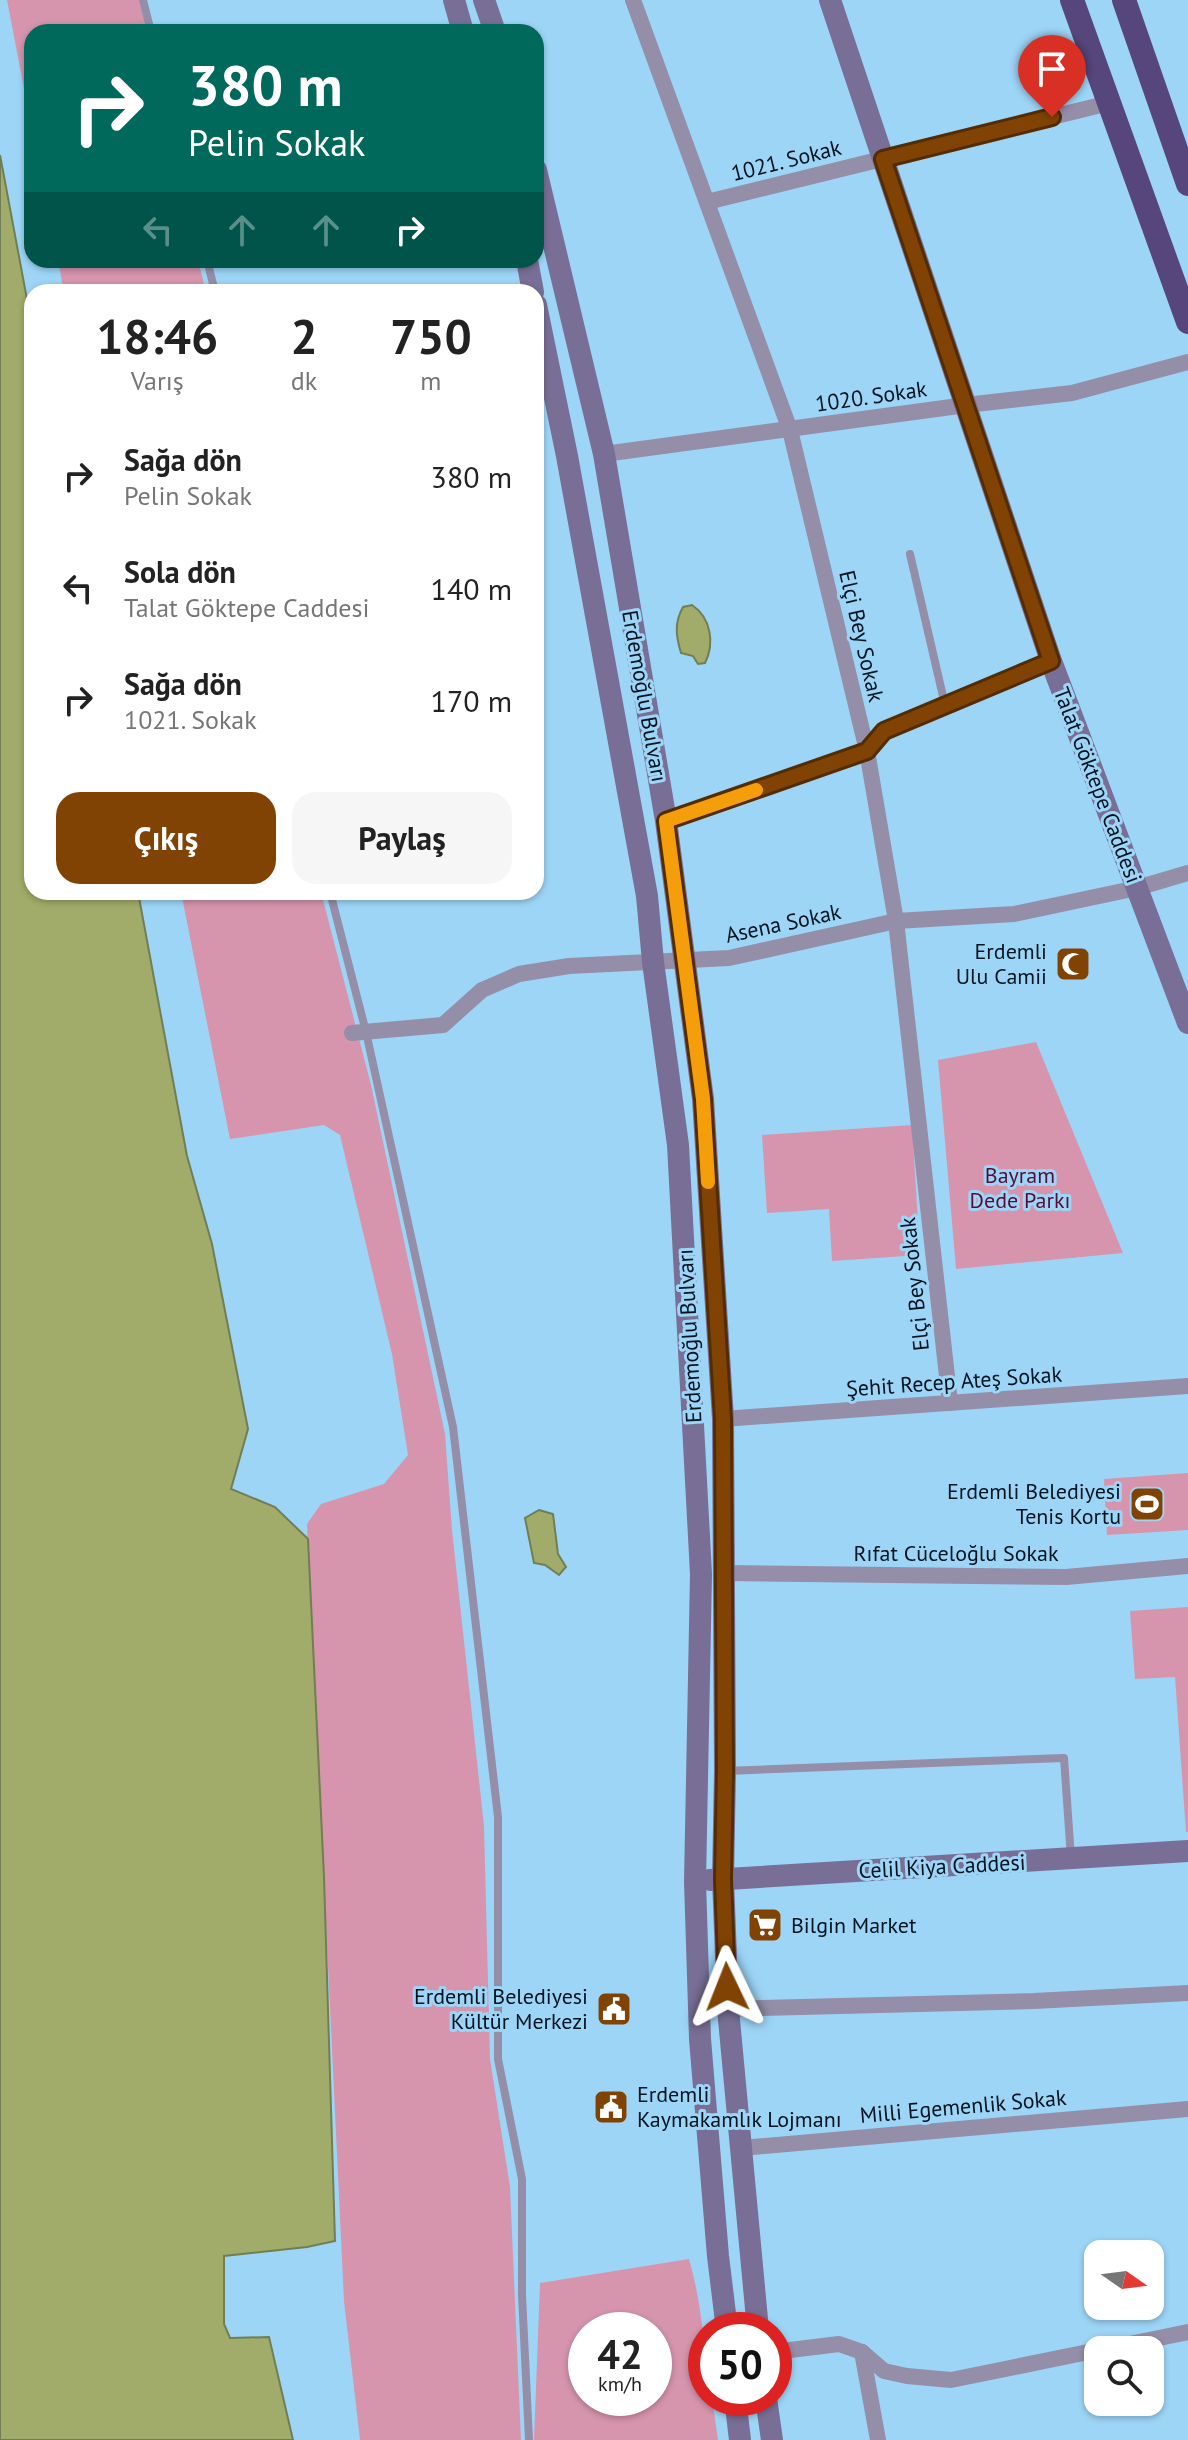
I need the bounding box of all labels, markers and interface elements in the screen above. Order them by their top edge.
pin [1018,35,1086,117]
icon: arrive [1030,47,1074,91]
text: 380 m [188,49,343,121]
icon: right [56,56,160,160]
text: Pelin Sokak [188,119,365,166]
street label: 1021. Sokak [728,133,844,187]
icon: left [136,208,180,252]
icon: ahead [220,208,264,252]
icon: ahead [304,208,348,252]
icon: right [388,208,432,252]
text: 18:46 [96,305,218,367]
text: 2 [290,305,318,367]
text: 750 [390,305,472,367]
text: Varış [131,364,184,397]
text: dk [291,364,317,397]
text: m [420,364,441,397]
street label: 1020. Sokak [813,374,929,418]
text: Sağa dön [124,440,242,479]
icon: right [56,454,100,498]
text: 380 m [431,457,512,496]
text: Pelin Sokak [124,479,252,512]
text: Sola dön [124,552,236,591]
icon: left [56,566,100,610]
street label: Elçi Bey Sokak [833,567,891,705]
text: 140 m [431,569,512,608]
text: Talat Göktepe Caddesi [124,591,370,624]
street label: Erdemoğlu Bulvarı [616,608,674,784]
text: Sağa dön [124,664,242,703]
icon: right [56,678,100,722]
text: 170 m [431,681,512,720]
street label: Talat Göktepe Caddesi [1048,683,1148,887]
text: 1021. Sokak [124,703,257,736]
button: Çıkış [56,792,276,884]
button: Paylaş [292,792,512,884]
street label: Asena Sokak [723,897,844,949]
place label: Erdemli Ulu Camii [956,937,1047,990]
mosque icon: Erdemli Ulu Camii [1054,945,1092,983]
park label: Bayram Dede Parkı [970,1161,1070,1214]
street label: Elçi Bey Sokak [893,1215,935,1352]
street label: Erdemoğlu Bulvarı [670,1248,708,1424]
street label: Şehit Recep Ateş Sokak [845,1359,1063,1403]
place label: Erdemli Belediyesi Tenis Kortu [947,1477,1121,1530]
sports icon: Erdemli Belediyesi Tenis Kortu [1128,1485,1166,1523]
street label: Rıfat Cüceloğlu Sokak [854,1539,1059,1567]
street label: Celil Kiya Caddesi [858,1848,1026,1884]
supermarket icon: Bilgin Market [746,1906,784,1944]
place label: Bilgin Market [791,1911,917,1939]
position arrow [685,1945,769,2029]
place label: Erdemli Belediyesi Kültür Merkezi [414,1982,588,2035]
public building icon: Erdemli Belediyesi Kültür Merkezi [595,1990,633,2028]
place label: Erdemli Kaymakamlık Lojmanı [637,2080,842,2133]
street label: Milli Egemenlik Sokak [859,2083,1068,2129]
public building icon: Erdemli Kaymakamlık Lojmanı [592,2088,630,2126]
north arrow [1084,2240,1164,2320]
map controls [1084,2240,1164,2416]
speed limit sign: 50 [688,2312,792,2416]
text: 42 [597,2328,643,2380]
button: search [1084,2336,1164,2416]
text: km/h [598,2371,642,2397]

